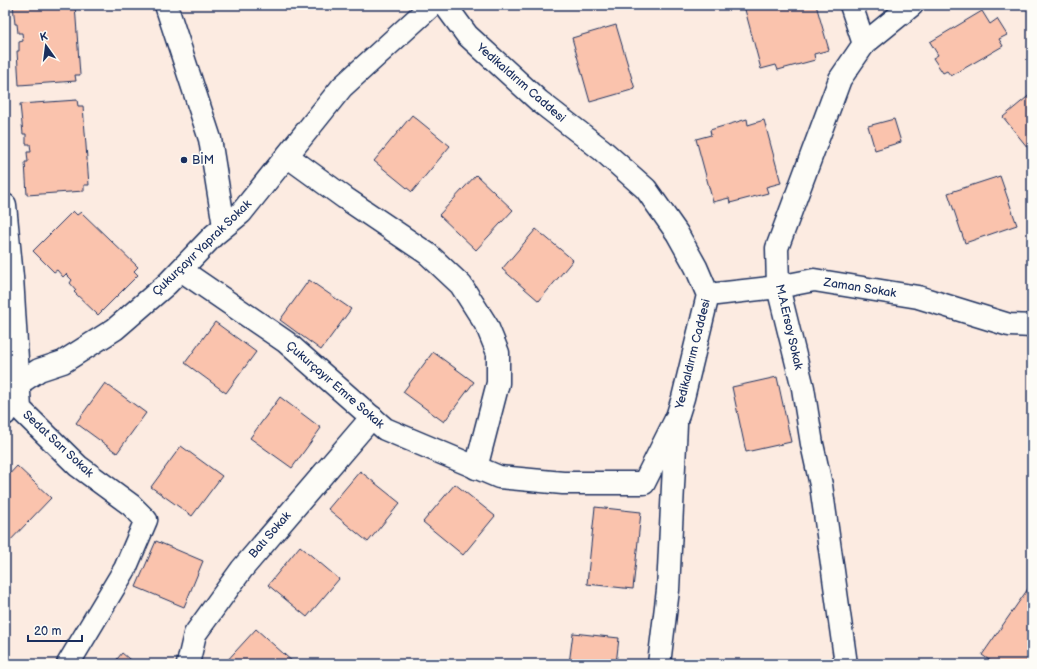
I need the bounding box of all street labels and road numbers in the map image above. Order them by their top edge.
street label: Yedikaldırım Caddesi [473,40,569,126]
street label: Çukurçayır Yaprak Sokak [149,197,255,299]
street label: Zaman Sokak [822,275,897,301]
street label: M.A.Ersoy Sokak [772,283,806,371]
street label: Yedikaldırım Caddesi [672,297,714,412]
street label: Çukurçayır Emre Sokak [283,338,387,432]
street label: Sedat Sarı Sokak [19,407,97,481]
street label: Batı Sokak [246,508,294,561]

